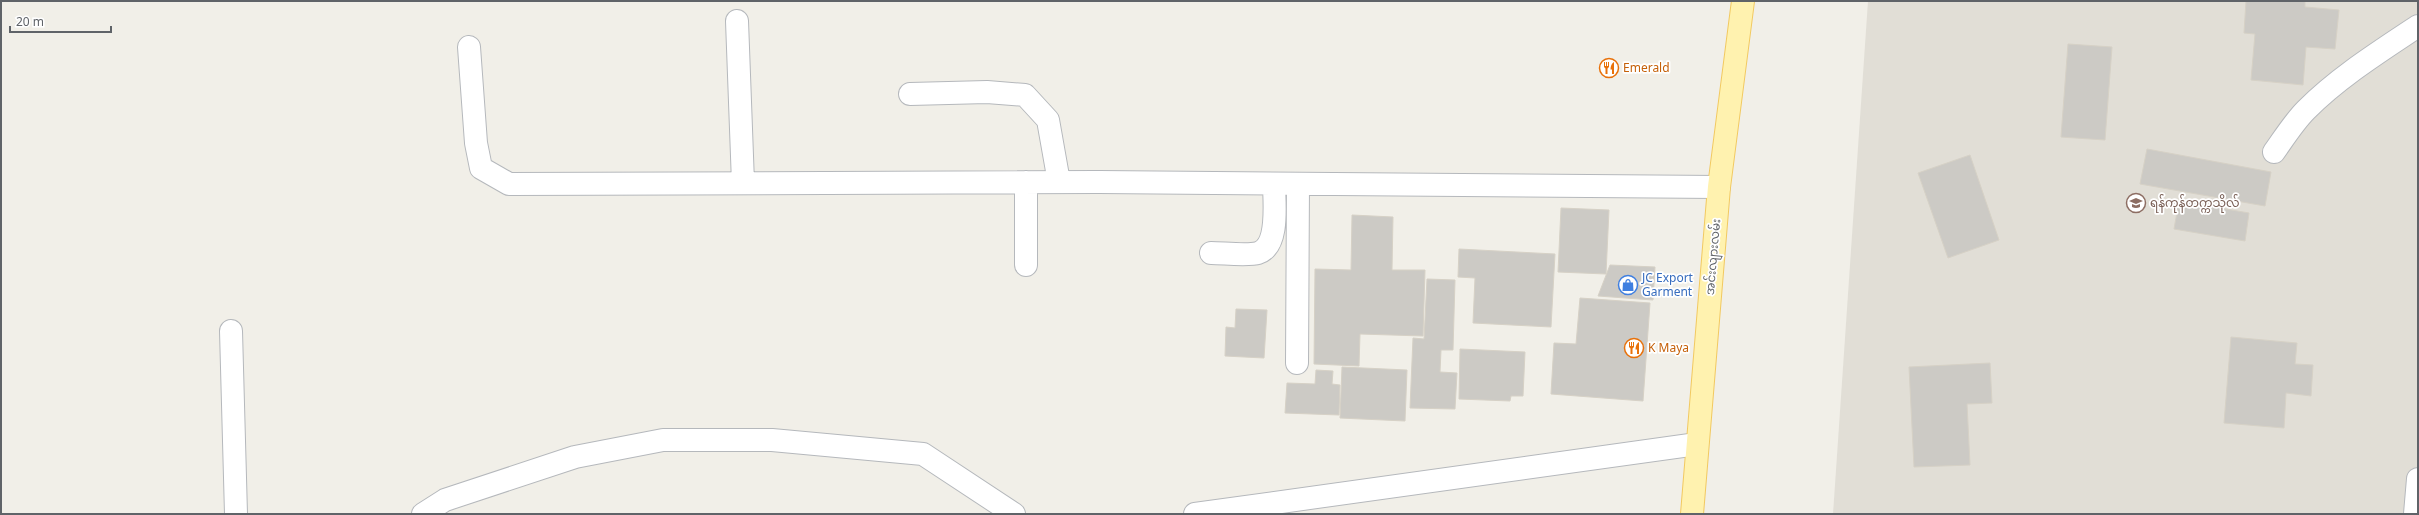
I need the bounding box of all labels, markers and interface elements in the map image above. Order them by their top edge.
scale bar [10,8,111,34]
text: 20 m [16,13,44,30]
restaurant icon: Emerald [1598,57,1620,79]
place label: Emerald [1623,59,1670,76]
school or university icon: ရန်ကုန်တက္ကသိုလ် [2125,192,2147,214]
place label: ရန်ကုန်တက္ကသိုလ် [2150,194,2239,213]
street label: အင်းလျားလမ်း [1701,218,1726,296]
place label: JC Export Garment [1641,269,1694,300]
shop icon: JC Export Garment [1617,274,1639,296]
restaurant icon: K Maya [1623,337,1645,359]
place label: K Maya [1648,339,1689,356]

